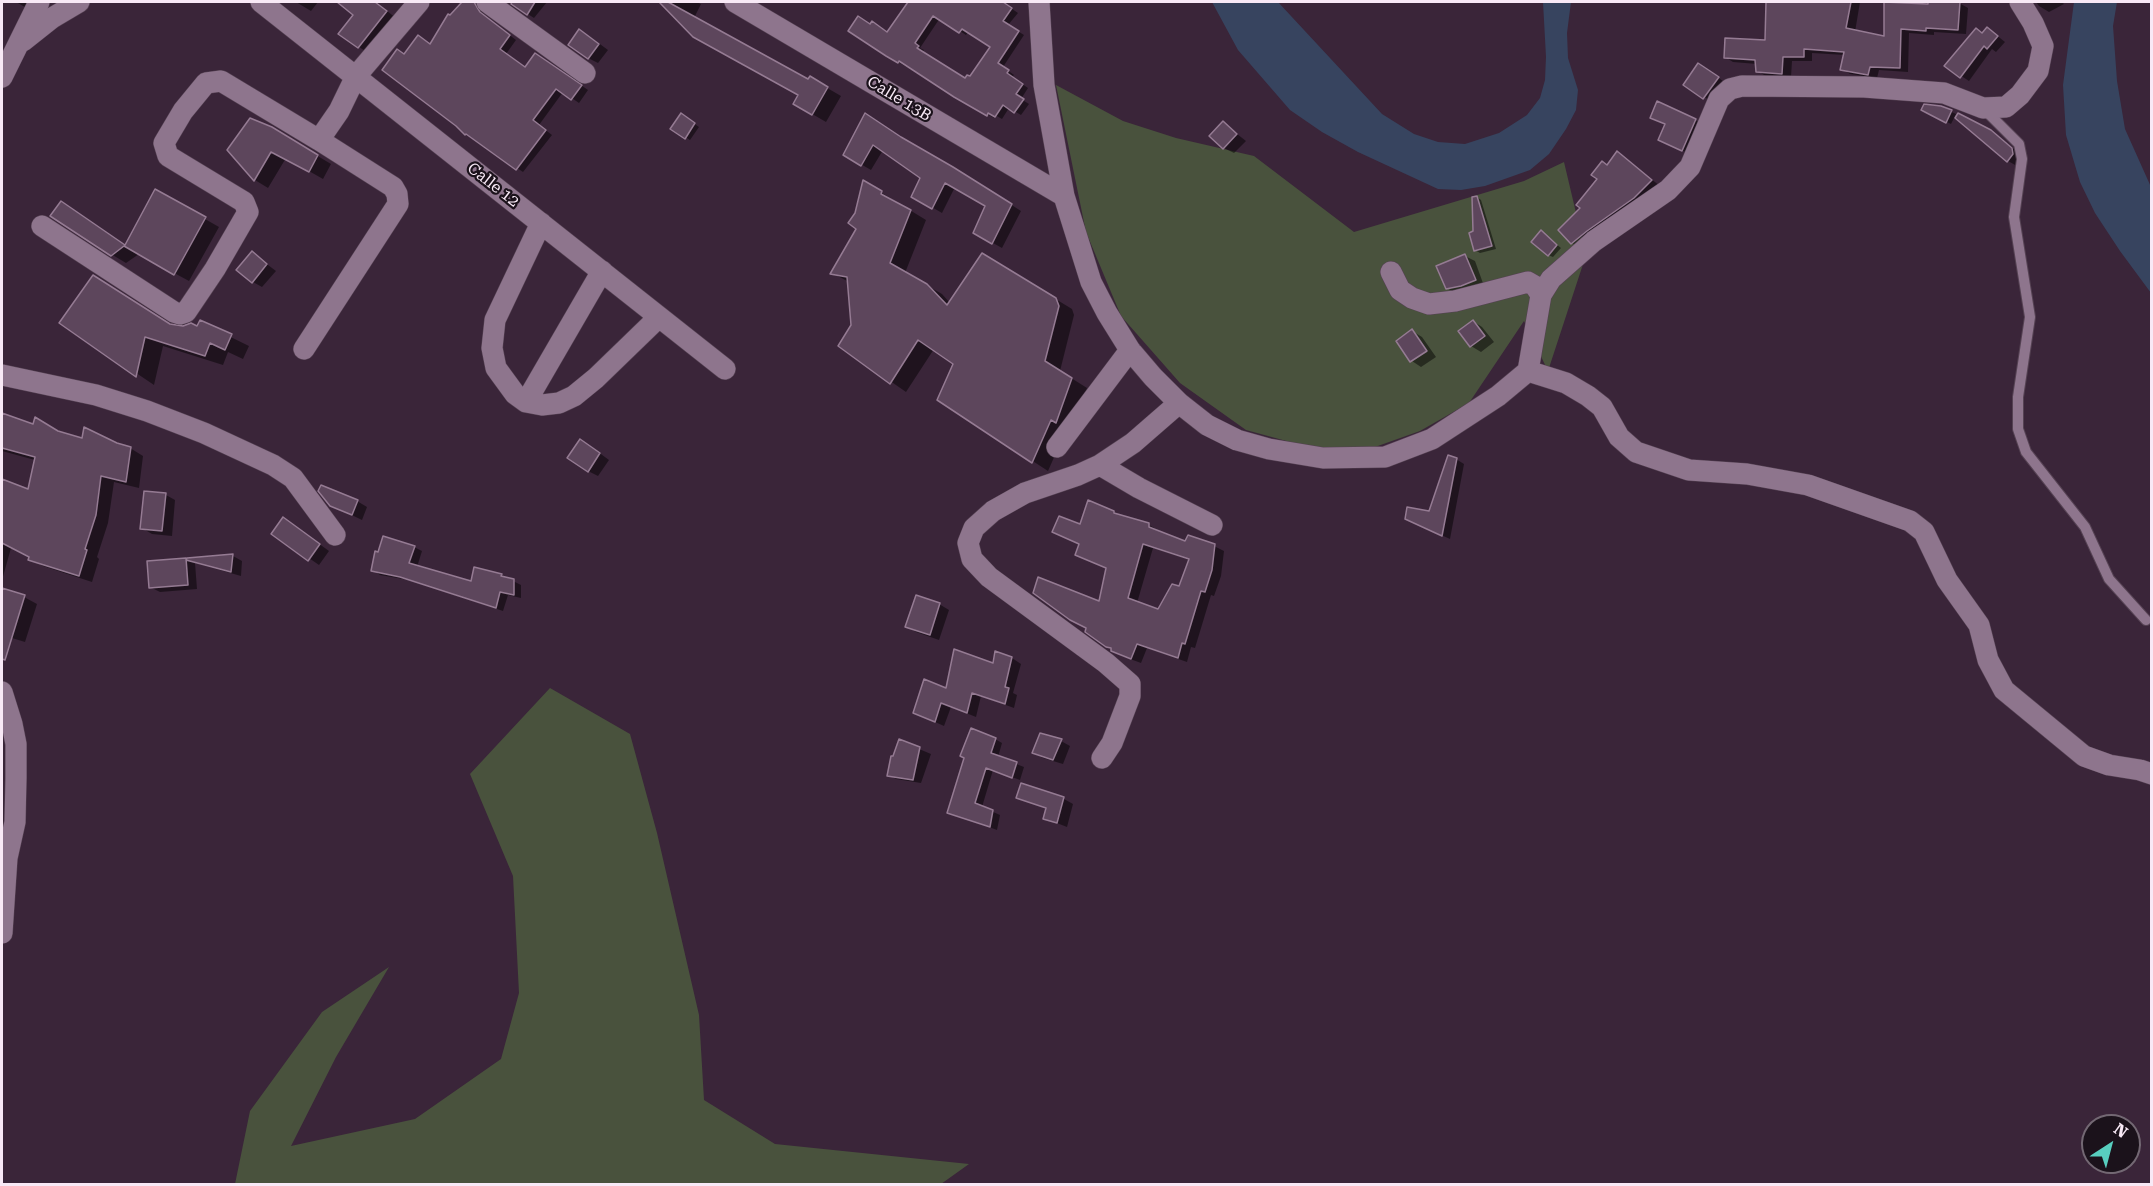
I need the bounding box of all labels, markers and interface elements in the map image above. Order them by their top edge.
street label: Calle 13B [863,72,935,126]
street label: Calle 12 [463,159,523,211]
north arrow [2081,1114,2141,1174]
text: N [2110,1119,2131,1142]

